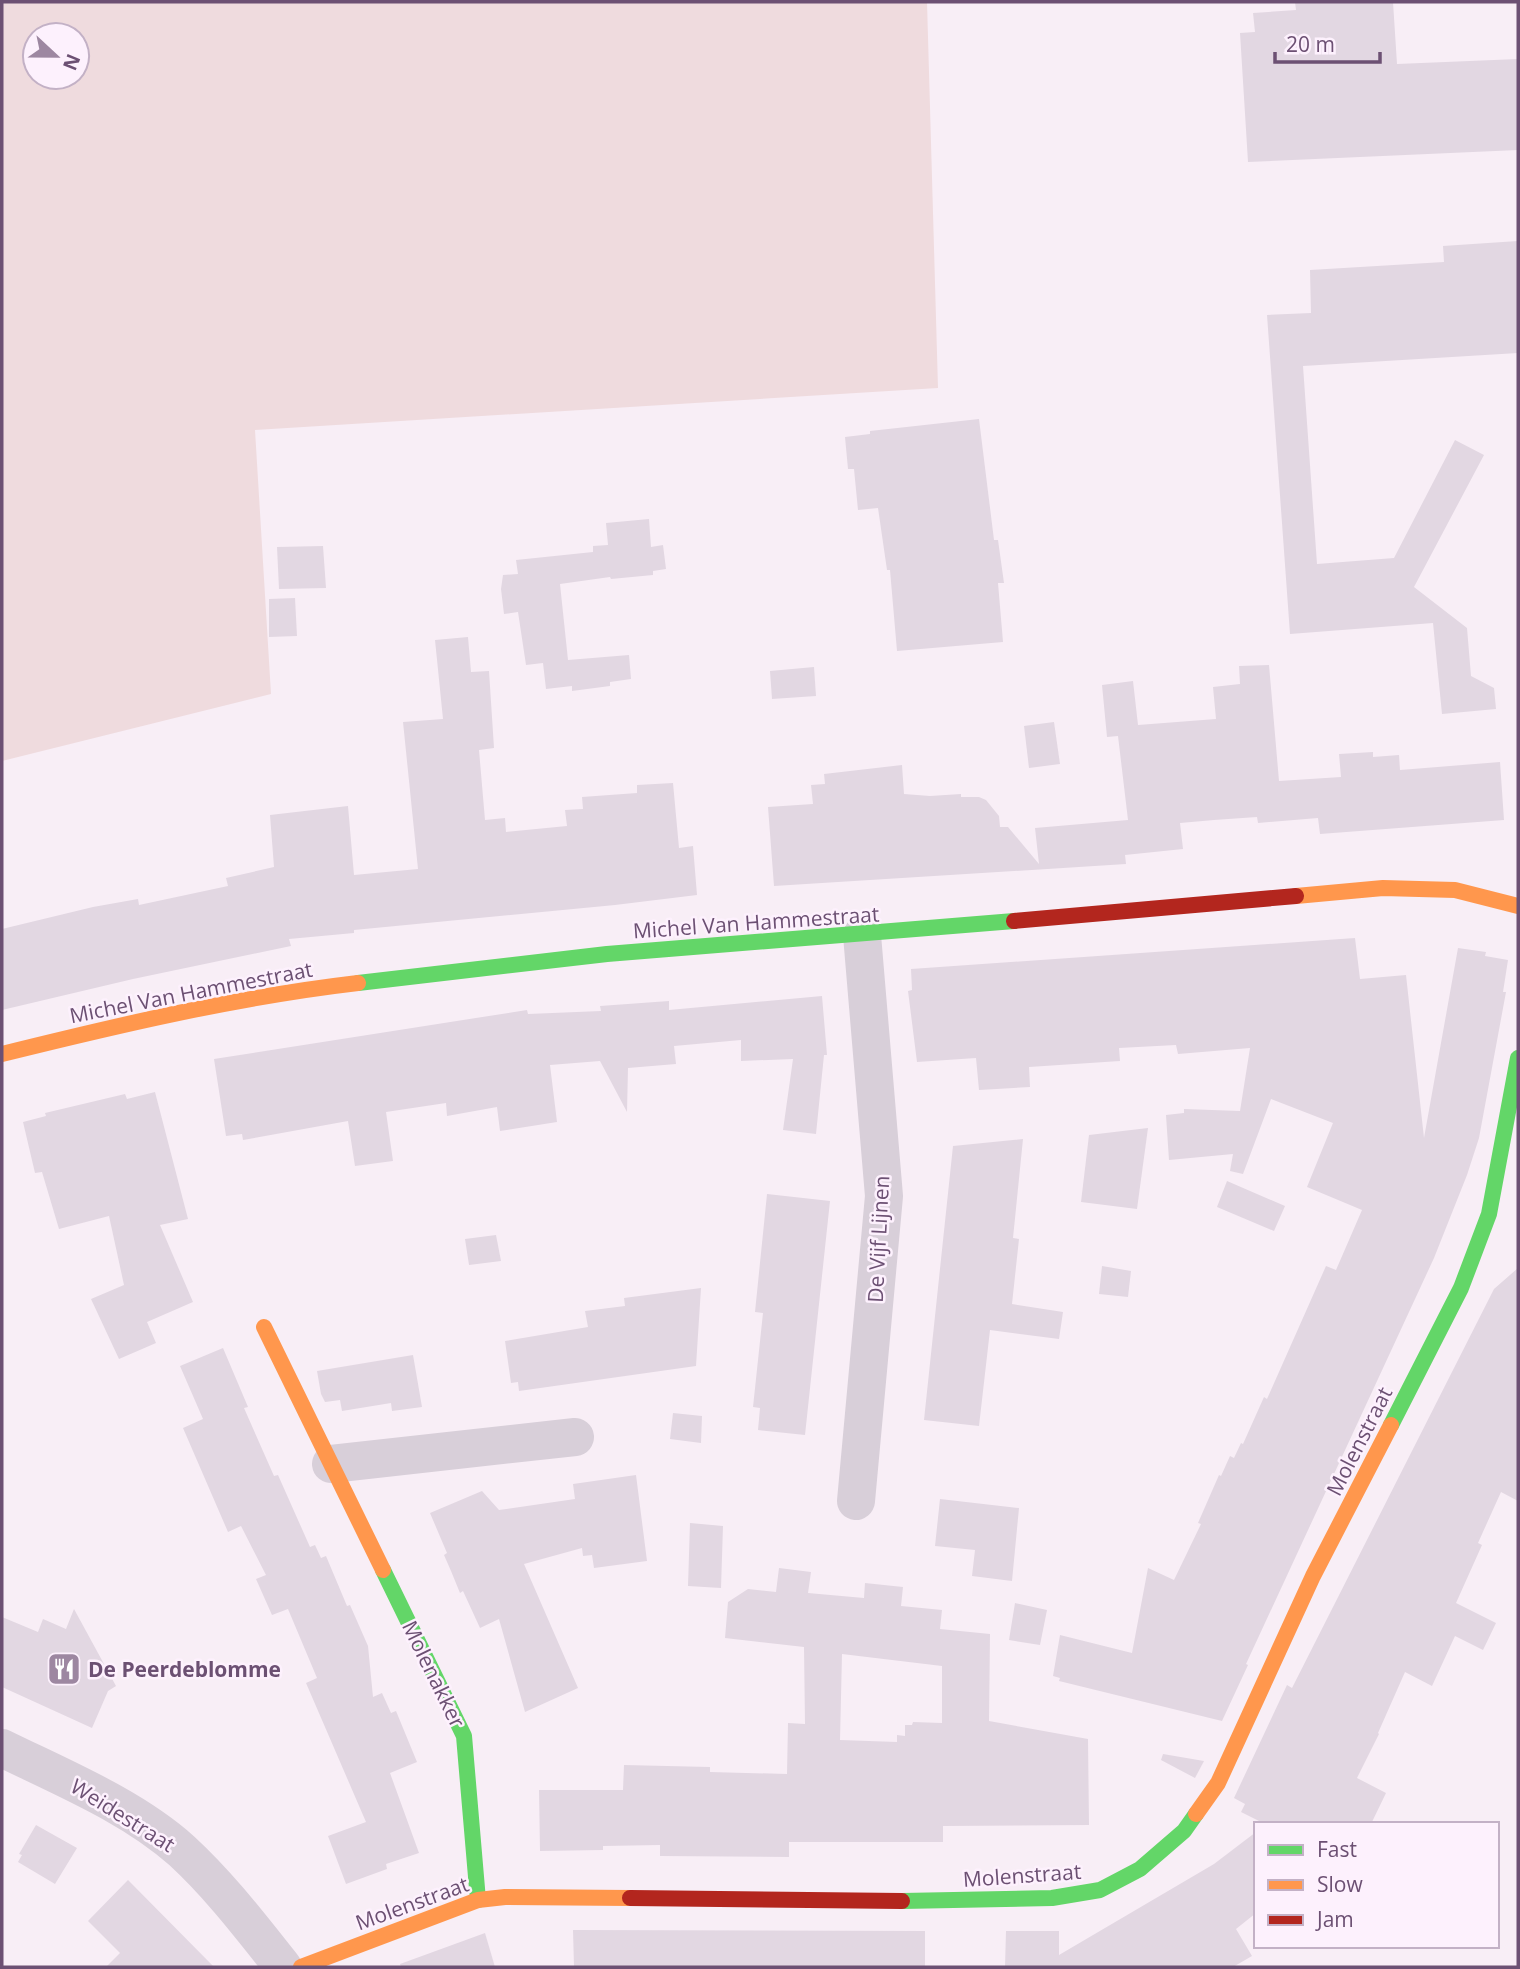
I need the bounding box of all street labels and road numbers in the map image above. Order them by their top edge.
street label: Michel Van Hammestraat [632,899,880,945]
street label: Michel Van Hammestraat [67,955,315,1029]
street label: De Vijf Lijnen [861,1175,895,1303]
street label: Molenstraat [1320,1382,1398,1500]
street label: Molenakker [396,1616,472,1732]
street label: Weidestraat [66,1772,180,1858]
street label: Molenstraat [962,1857,1082,1893]
street label: Molenstraat [352,1870,472,1936]

